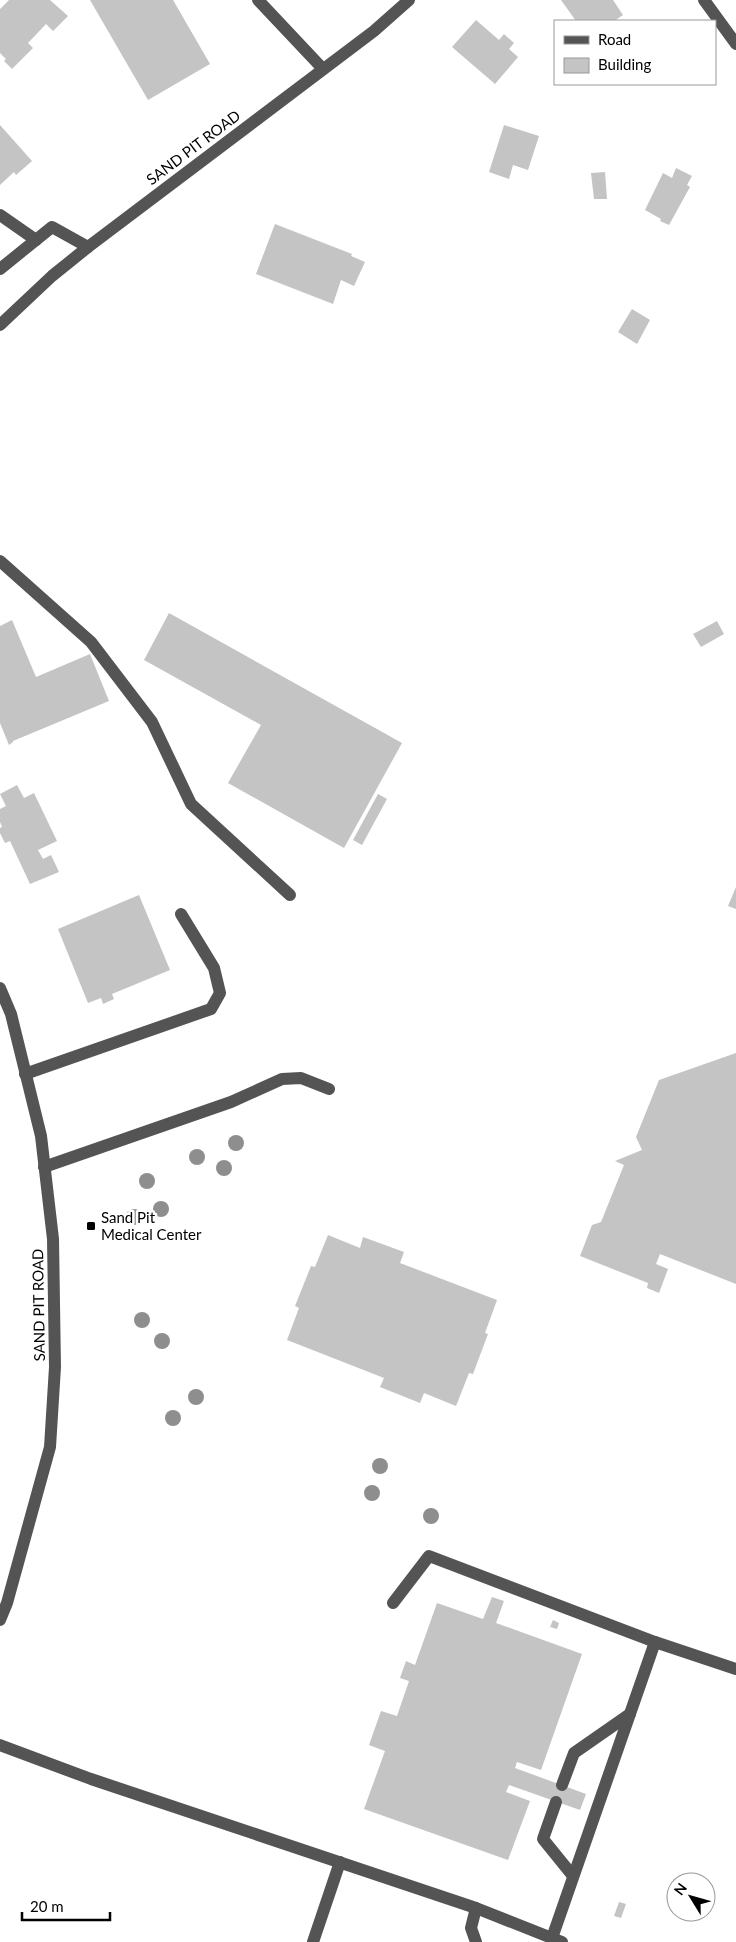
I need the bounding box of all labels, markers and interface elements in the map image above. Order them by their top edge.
legend [554,20,716,85]
text: Road [598,30,631,48]
text: Building [598,55,651,73]
street label: SAND PIT ROAD [143,106,243,188]
place label: Sand Pit Medical Center [101,1208,202,1243]
marker: Sand Pit Medical Center [85,1220,97,1232]
street label: SAND PIT ROAD [28,1248,48,1362]
north arrow [666,1872,716,1922]
text: N [670,1879,690,1898]
scale bar [22,1890,110,1922]
text: 20 m [30,1897,64,1915]

